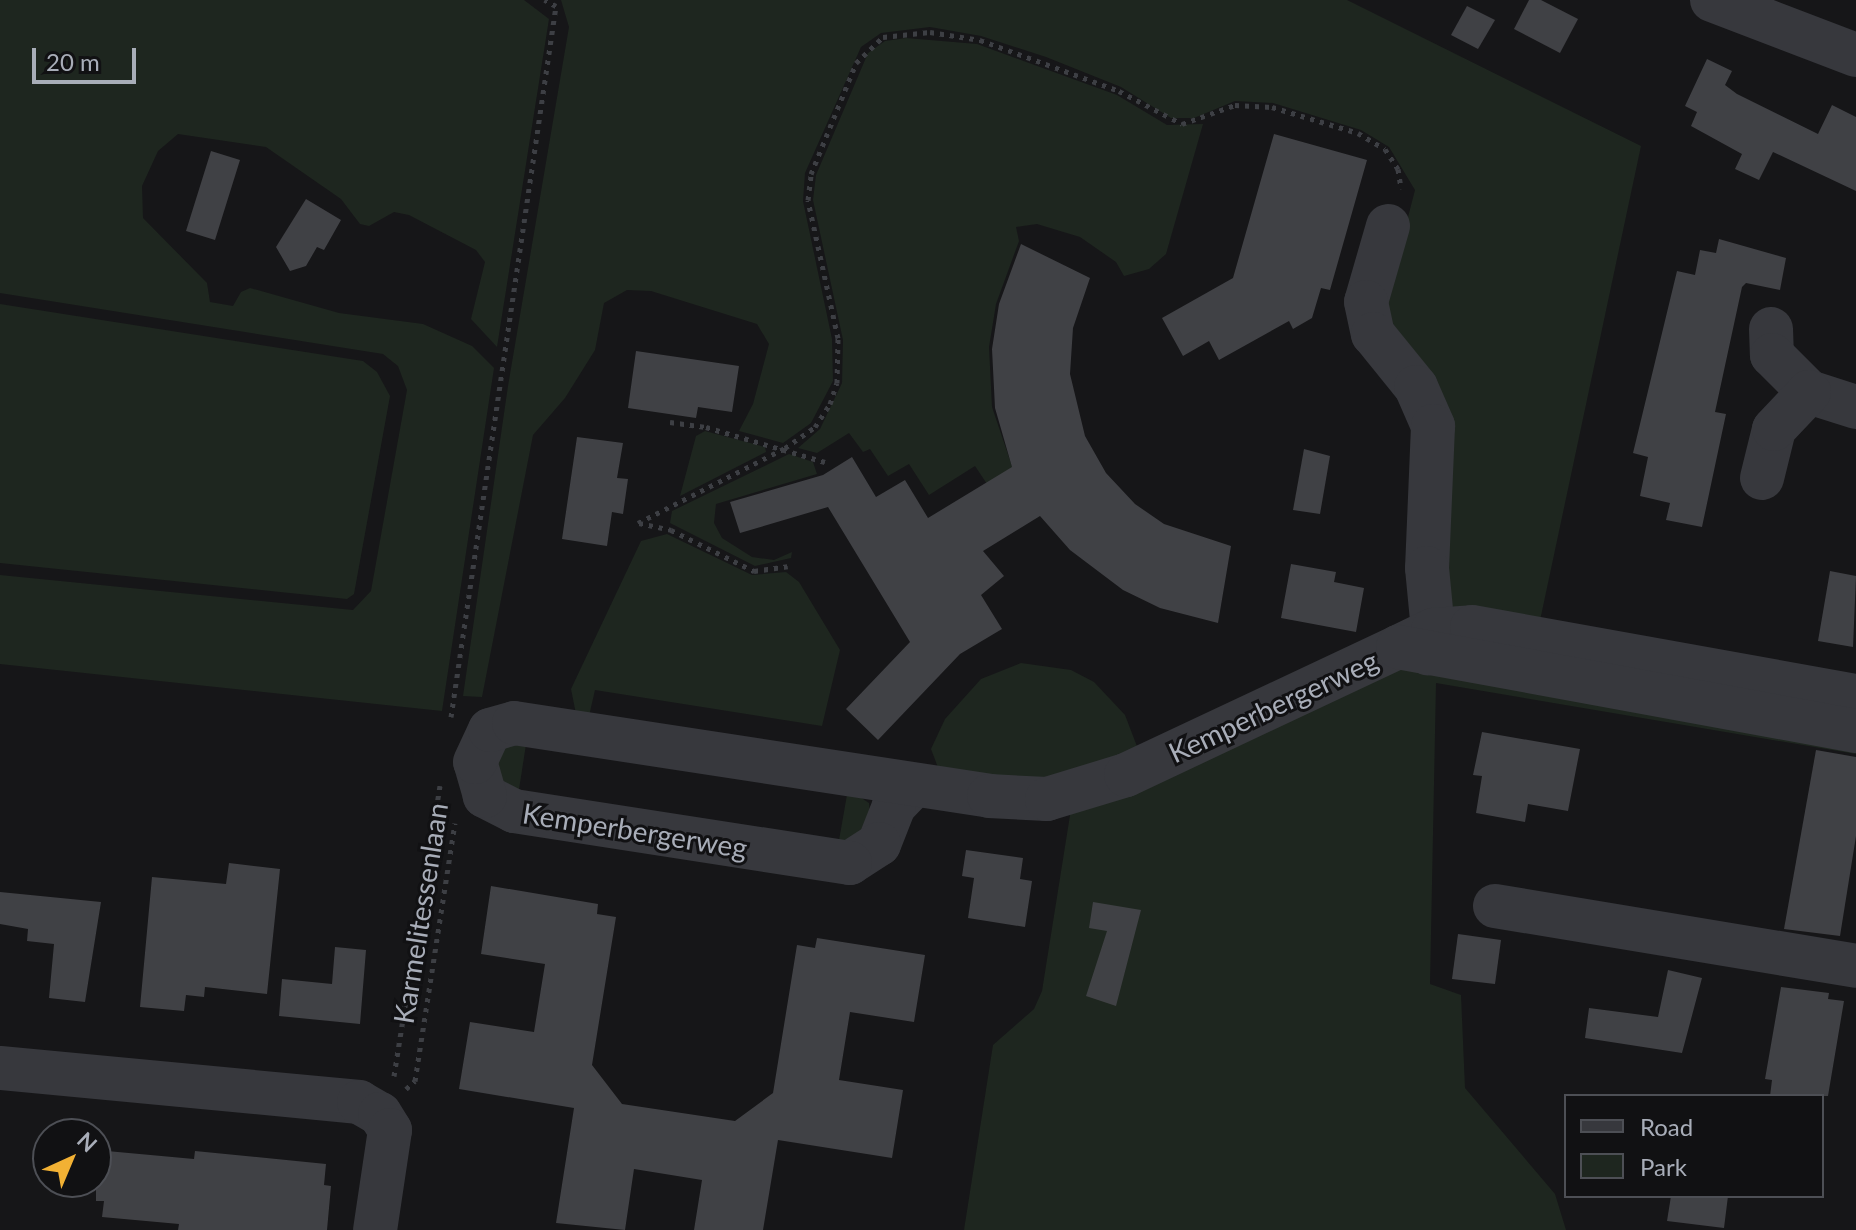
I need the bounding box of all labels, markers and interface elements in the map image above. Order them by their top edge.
scale bar [36,32,140,82]
text: 20 m [46,47,100,76]
street label: Kemperbergerweg [1163,643,1383,769]
street label: Kemperbergerweg [520,796,750,864]
street label: Karmelitessenlaan [386,800,454,1026]
legend [1564,1094,1824,1198]
text: Road [1640,1112,1693,1141]
north arrow [32,1118,112,1198]
text: N [72,1126,103,1157]
text: Park [1640,1152,1687,1181]

